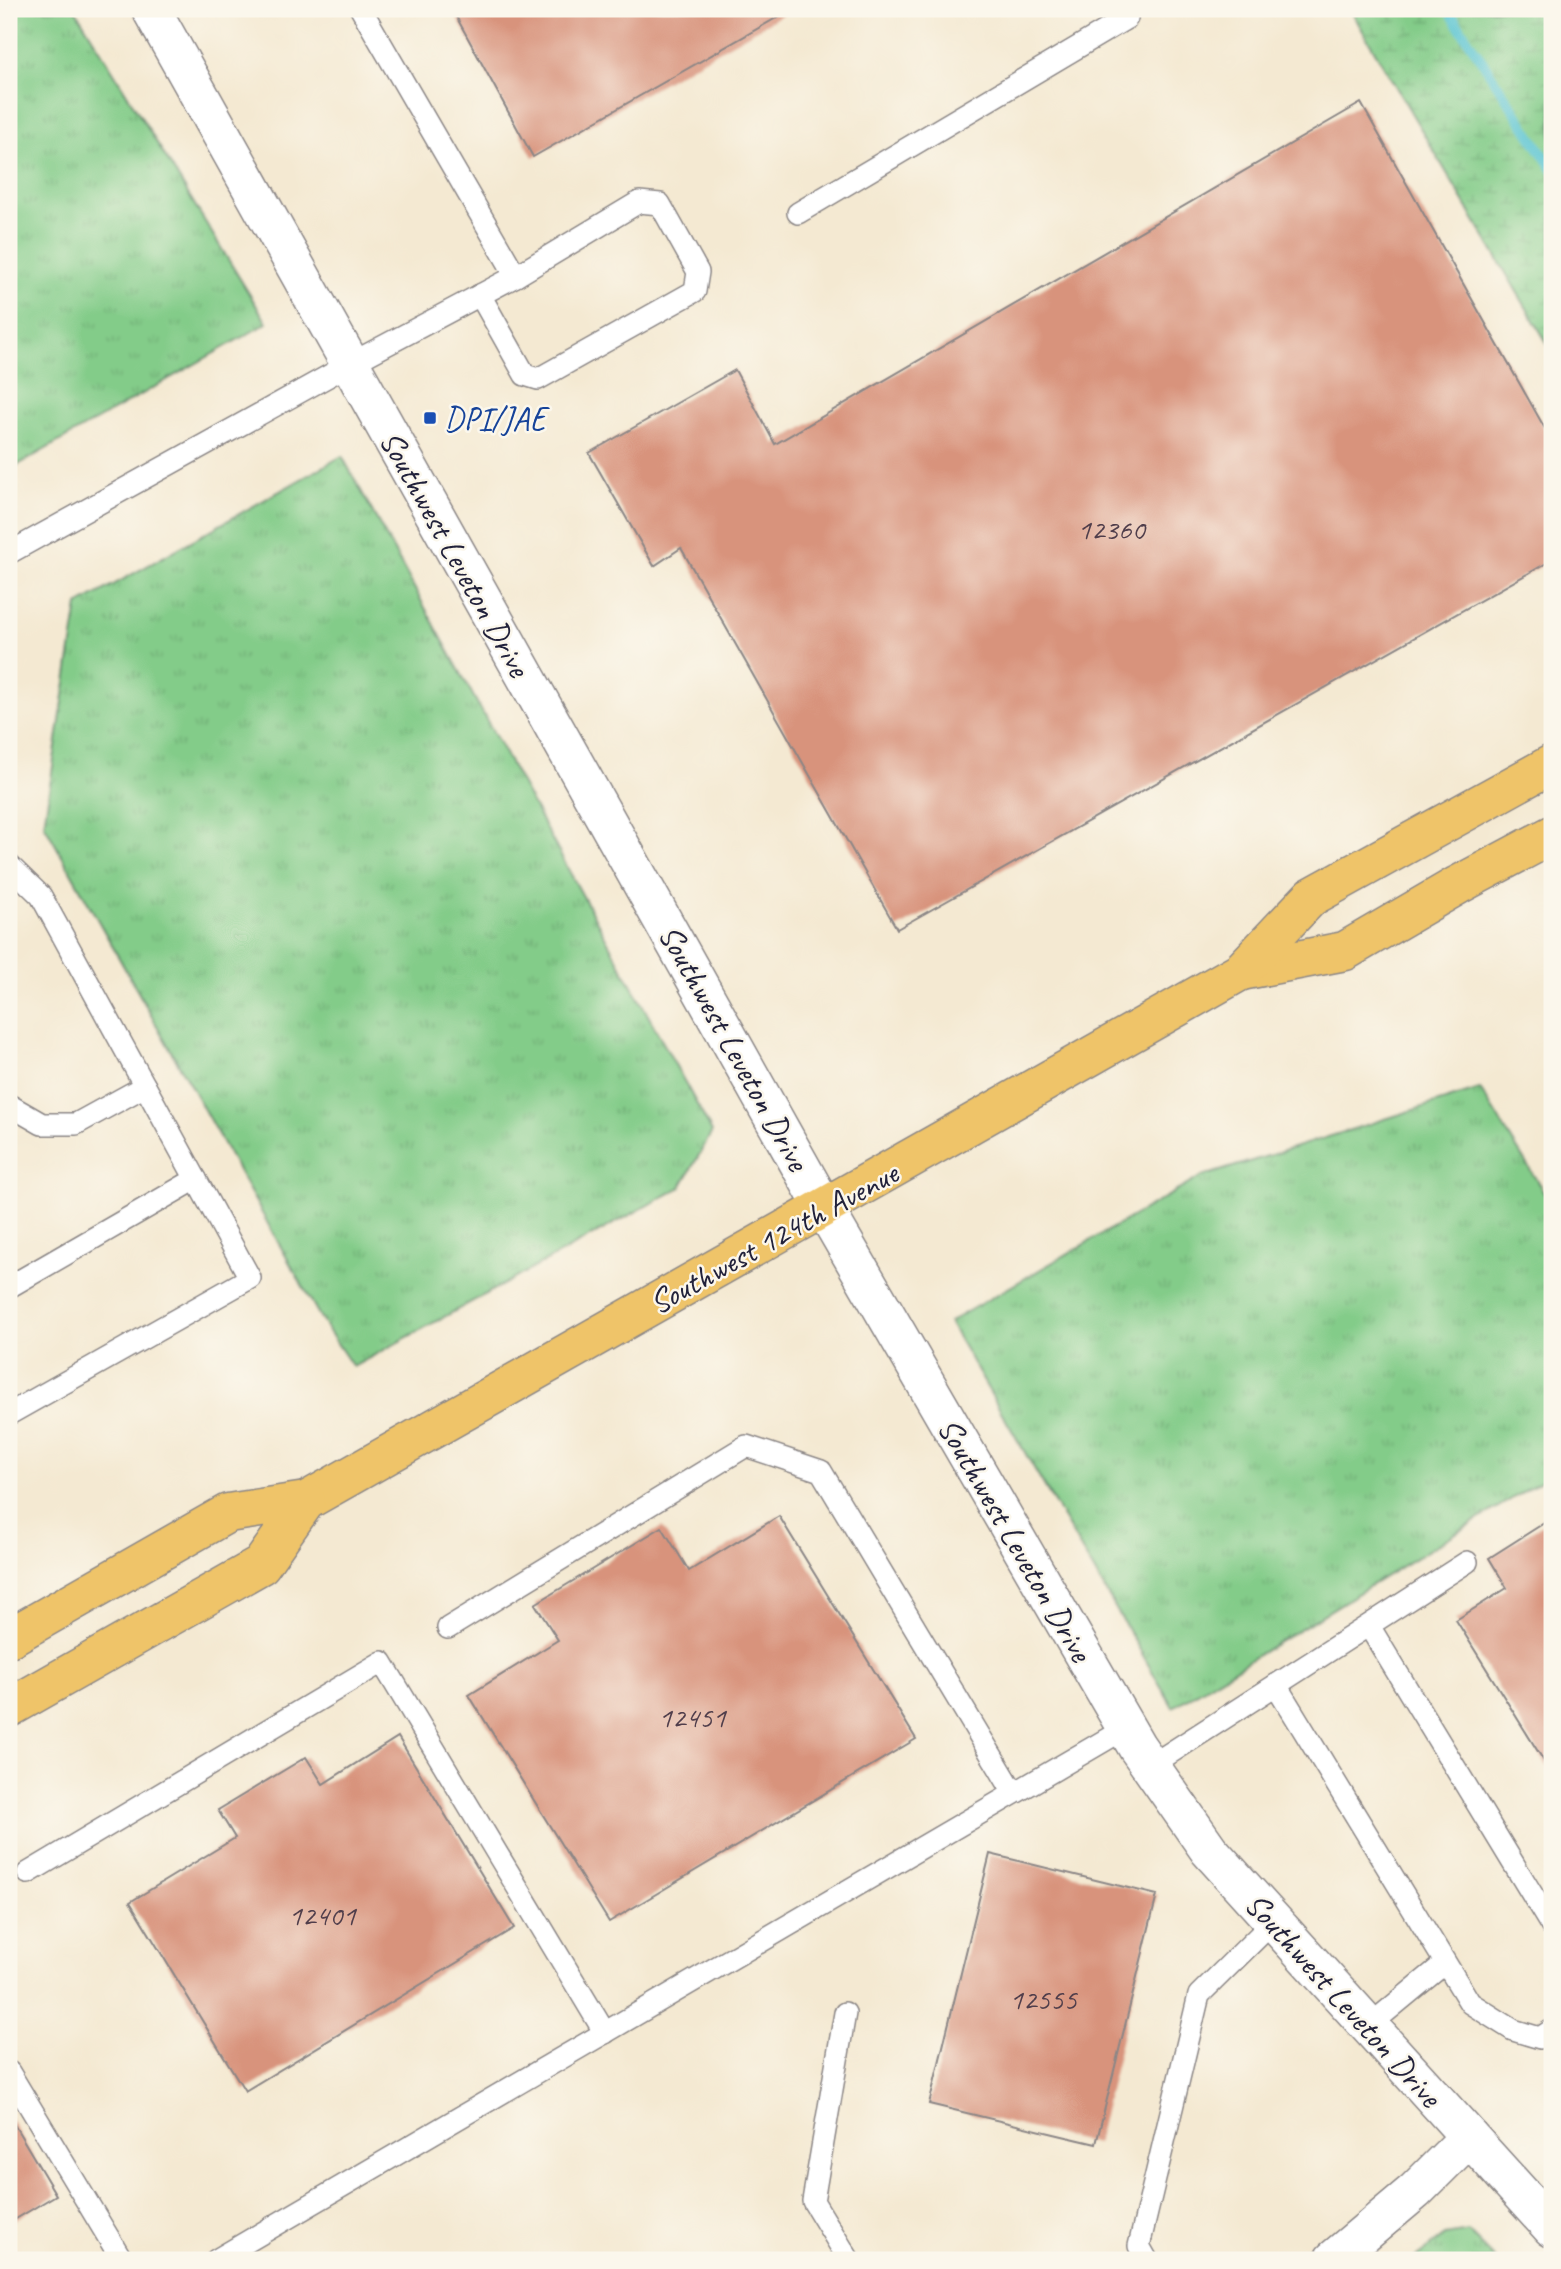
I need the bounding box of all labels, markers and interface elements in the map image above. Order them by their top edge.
place label: DPI/JAE [444,398,550,440]
marker: DPI/JAE [422,410,438,426]
street label: Southwest Leveton Drive [370,423,541,686]
house number: 12360 [1077,510,1147,548]
street label: Southwest Leveton Drive [649,917,820,1180]
street label: Southwest 124th Avenue [642,1151,907,1324]
street label: Southwest Leveton Drive [928,1410,1103,1671]
house number: 12451 [658,1698,727,1736]
street label: Southwest Leveton Drive [1236,1884,1452,2117]
house number: 12401 [288,1896,357,1934]
house number: 12555 [1009,1980,1078,2018]

